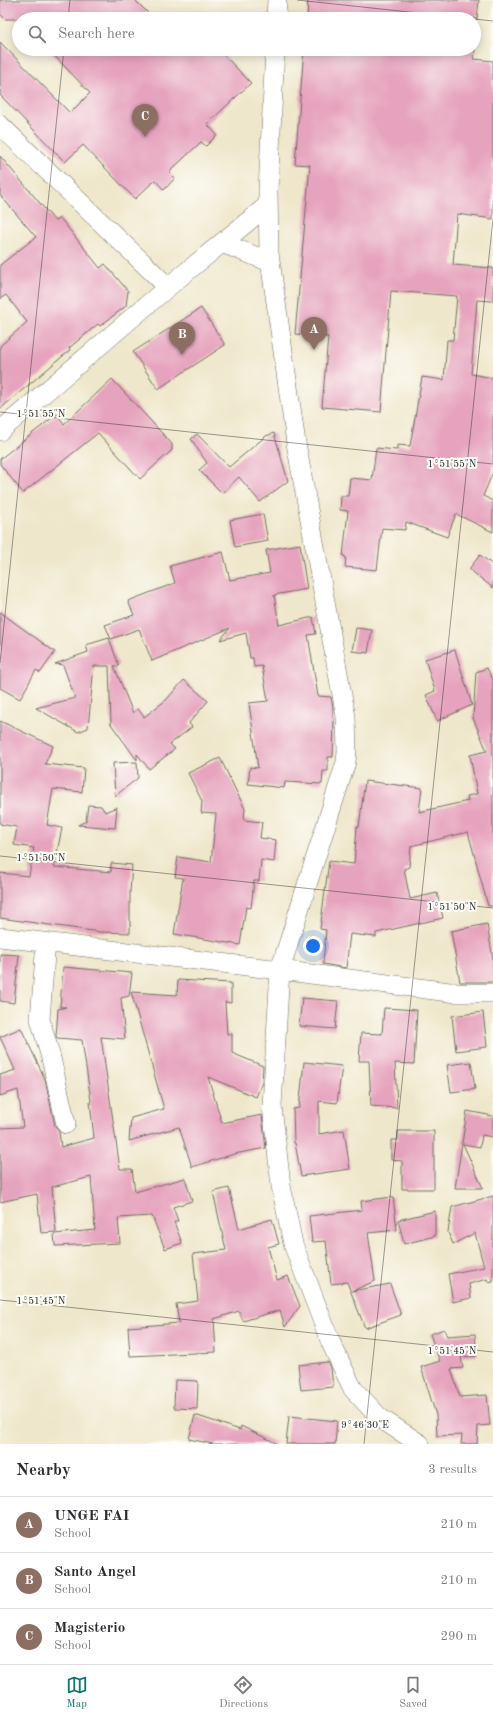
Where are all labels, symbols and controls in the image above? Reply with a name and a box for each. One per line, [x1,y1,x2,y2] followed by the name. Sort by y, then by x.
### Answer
[12,12,481,56] search box
[26,23,48,45] icon: search
[58,27,135,42] text: Search here
[132,104,158,137] pin: C
[301,317,327,350] pin: A
[169,322,195,355] pin: B
[17,409,66,419] text: 1°51'55"N
[428,459,477,469] text: 1°51'55"N
[17,853,66,863] text: 1°51'50"N
[428,902,477,912] text: 1°51'50"N
[303,936,323,956] your location
[17,1296,66,1306] text: 1°51'45"N
[428,1346,477,1356] text: 1°51'45"N
[341,1420,389,1430] text: 9°46'30"E
[16,1462,71,1479] text: Nearby
[428,1463,477,1476] text: 3 results
[54,1509,129,1524] text: UNGE FAI
[24,1518,34,1531] text: A
[440,1518,477,1531] text: 210 m
[54,1527,91,1540] text: School
[54,1565,136,1580] text: Santo Angel
[24,1574,34,1587] text: B
[440,1574,477,1587] text: 210 m
[54,1583,91,1596] text: School
[54,1621,125,1636] text: Magisterio
[25,1630,33,1643] text: C
[440,1630,477,1643] text: 290 m
[54,1639,91,1652] text: School
[66,1674,88,1712] tab: Map
[219,1674,268,1712] tab: Directions
[399,1674,427,1712] tab: Saved

